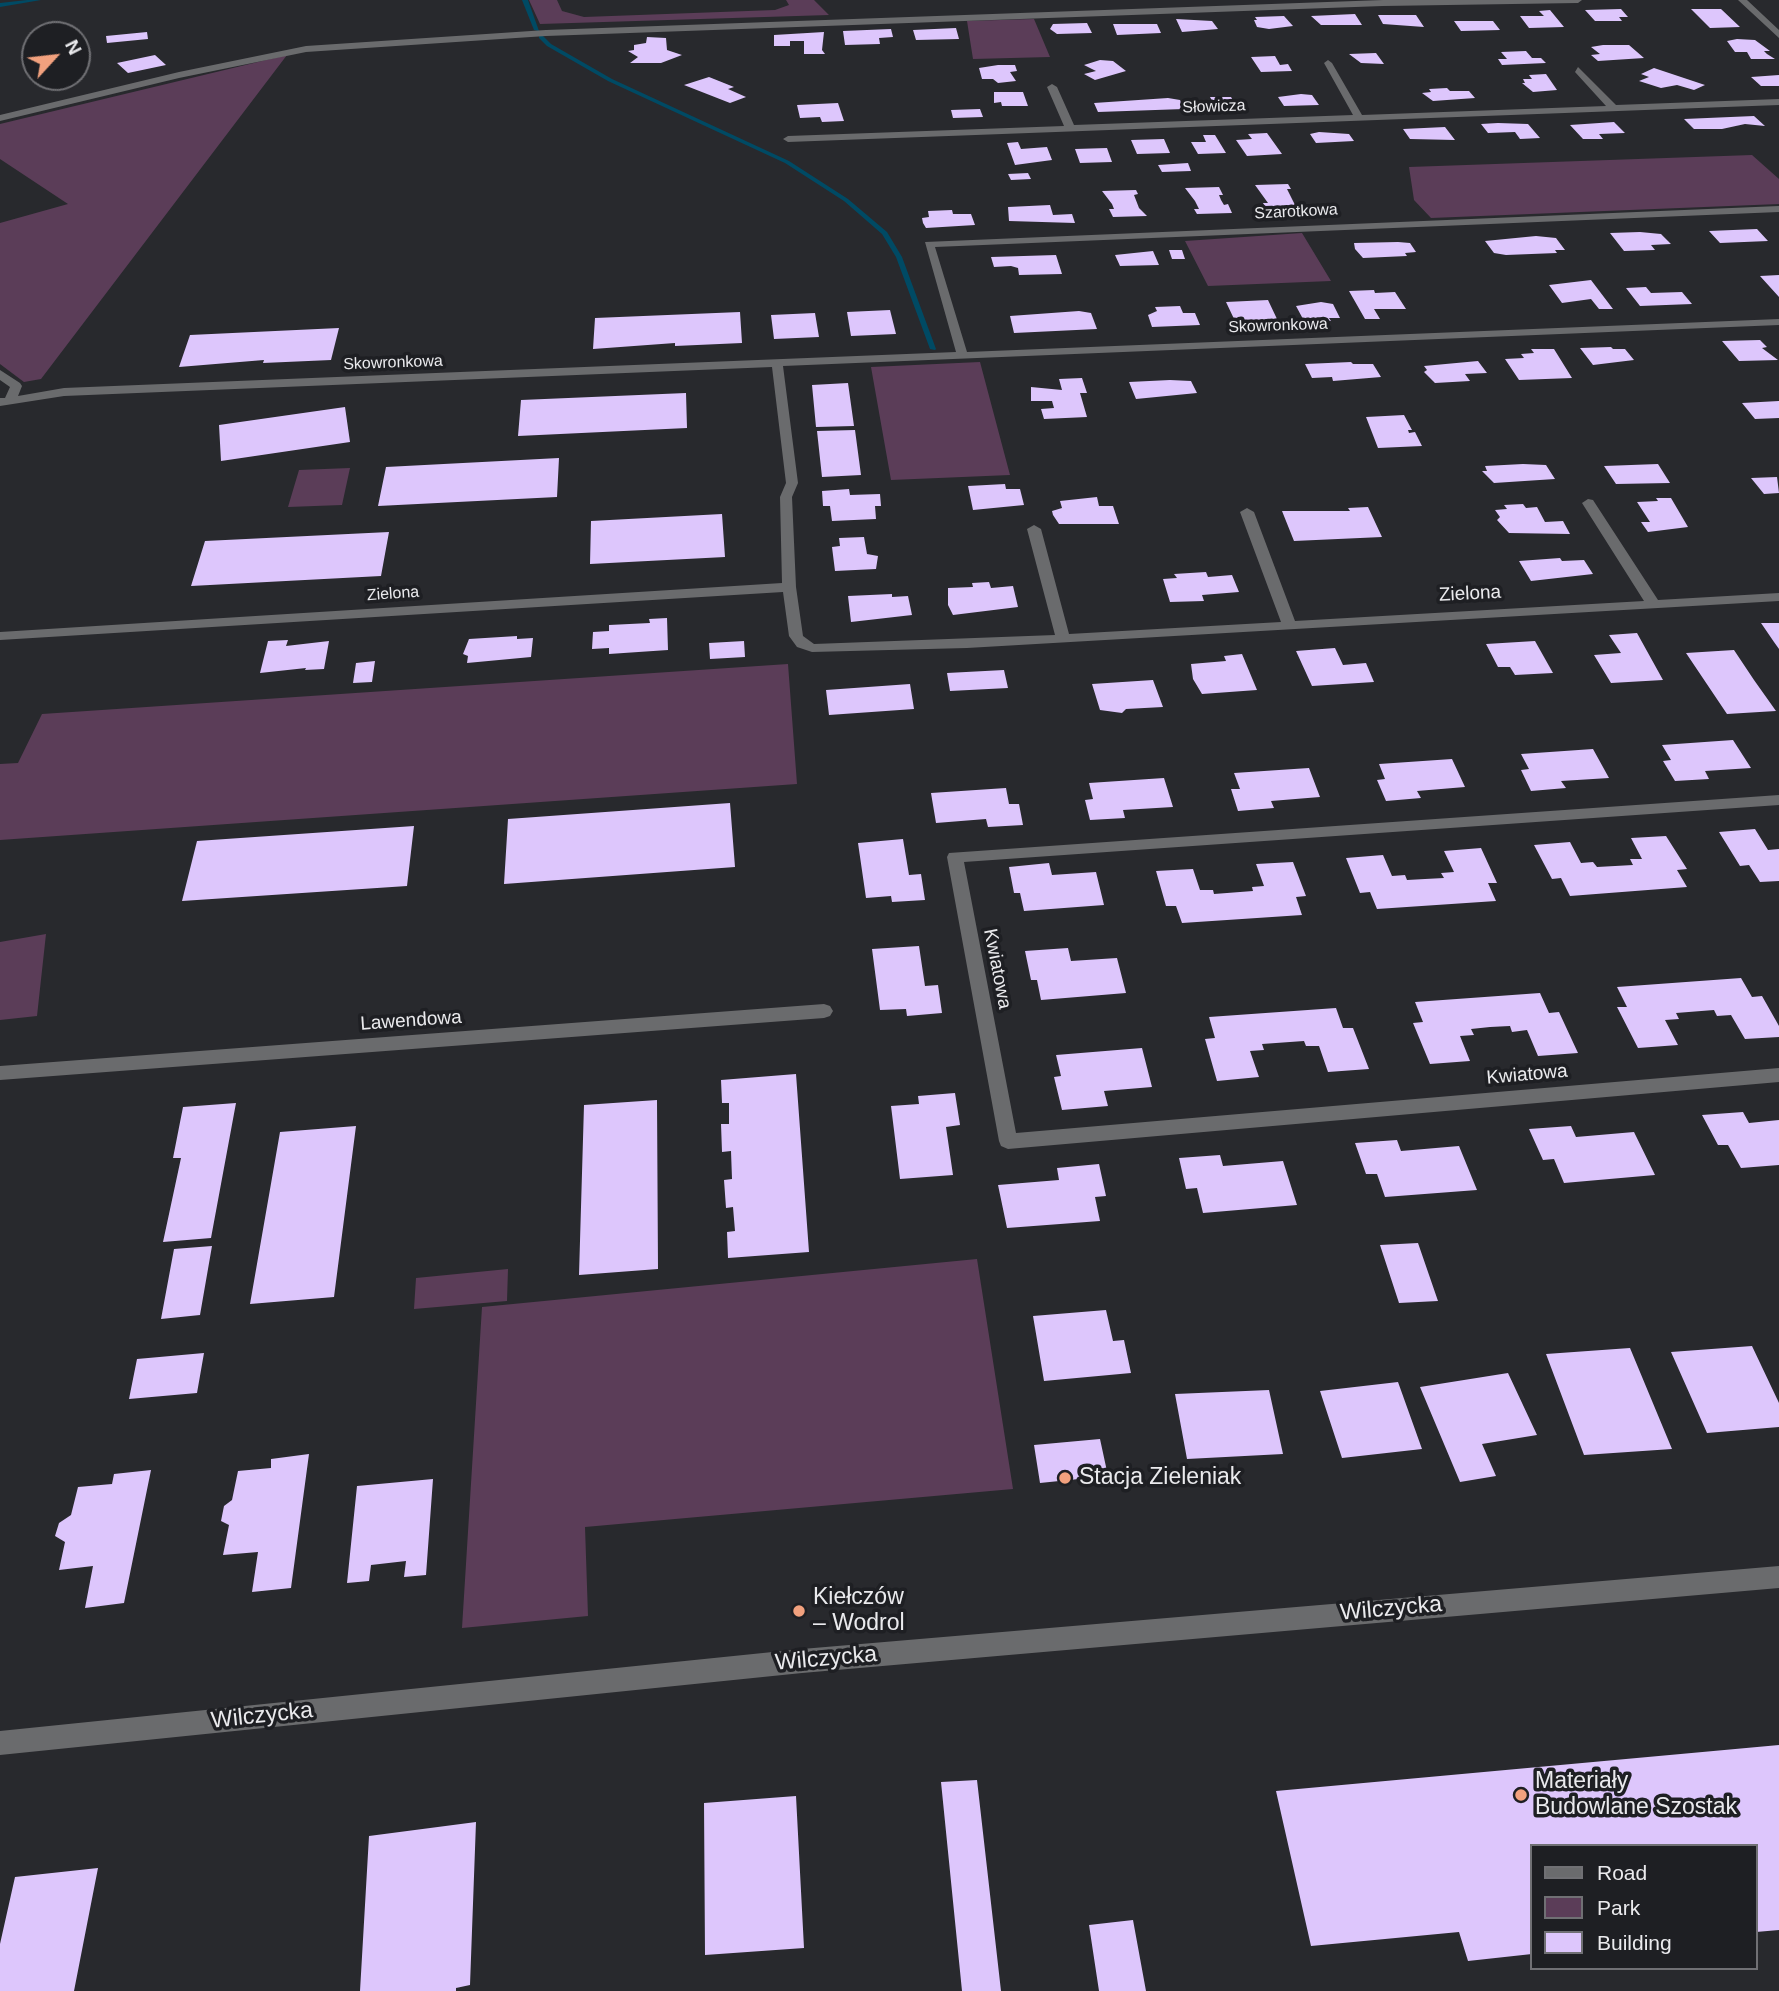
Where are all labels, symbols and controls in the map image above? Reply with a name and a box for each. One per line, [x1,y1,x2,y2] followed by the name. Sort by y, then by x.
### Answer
[21,21,91,91] north arrow
[61,36,86,58] text: N
[1182,96,1246,118] street label: Słowicza
[1254,200,1338,224] street label: Szarotkowa
[1228,315,1328,337] street label: Skowronkowa
[343,352,443,374] street label: Skowronkowa
[1438,581,1502,607] street label: Zielona
[366,583,420,605] street label: Zielona
[978,927,1016,1011] street label: Kwiatowa
[360,1006,462,1036] street label: Lawendowa
[1486,1060,1568,1090] street label: Kwiatowa
[1079,1464,1241,1492] place label: Stacja Zieleniak
[1057,1470,1073,1486] marker: Stacja Zieleniak
[813,1584,905,1638] place label: Kiełczów – Wodrol
[1339,1591,1443,1627] street label: Wilczycka
[791,1603,807,1619] marker: Kiełczów – Wodrol
[774,1641,878,1677] street label: Wilczycka
[210,1697,314,1735] street label: Wilczycka
[1535,1768,1737,1822] place label: Materiały Budowlane Szostak
[1513,1787,1529,1803] marker: Materiały Budowlane Szostak
[1530,1844,1758,1970] legend
[1597,1861,1647,1884] text: Road
[1597,1896,1640,1919] text: Park
[1597,1931,1672,1954] text: Building

